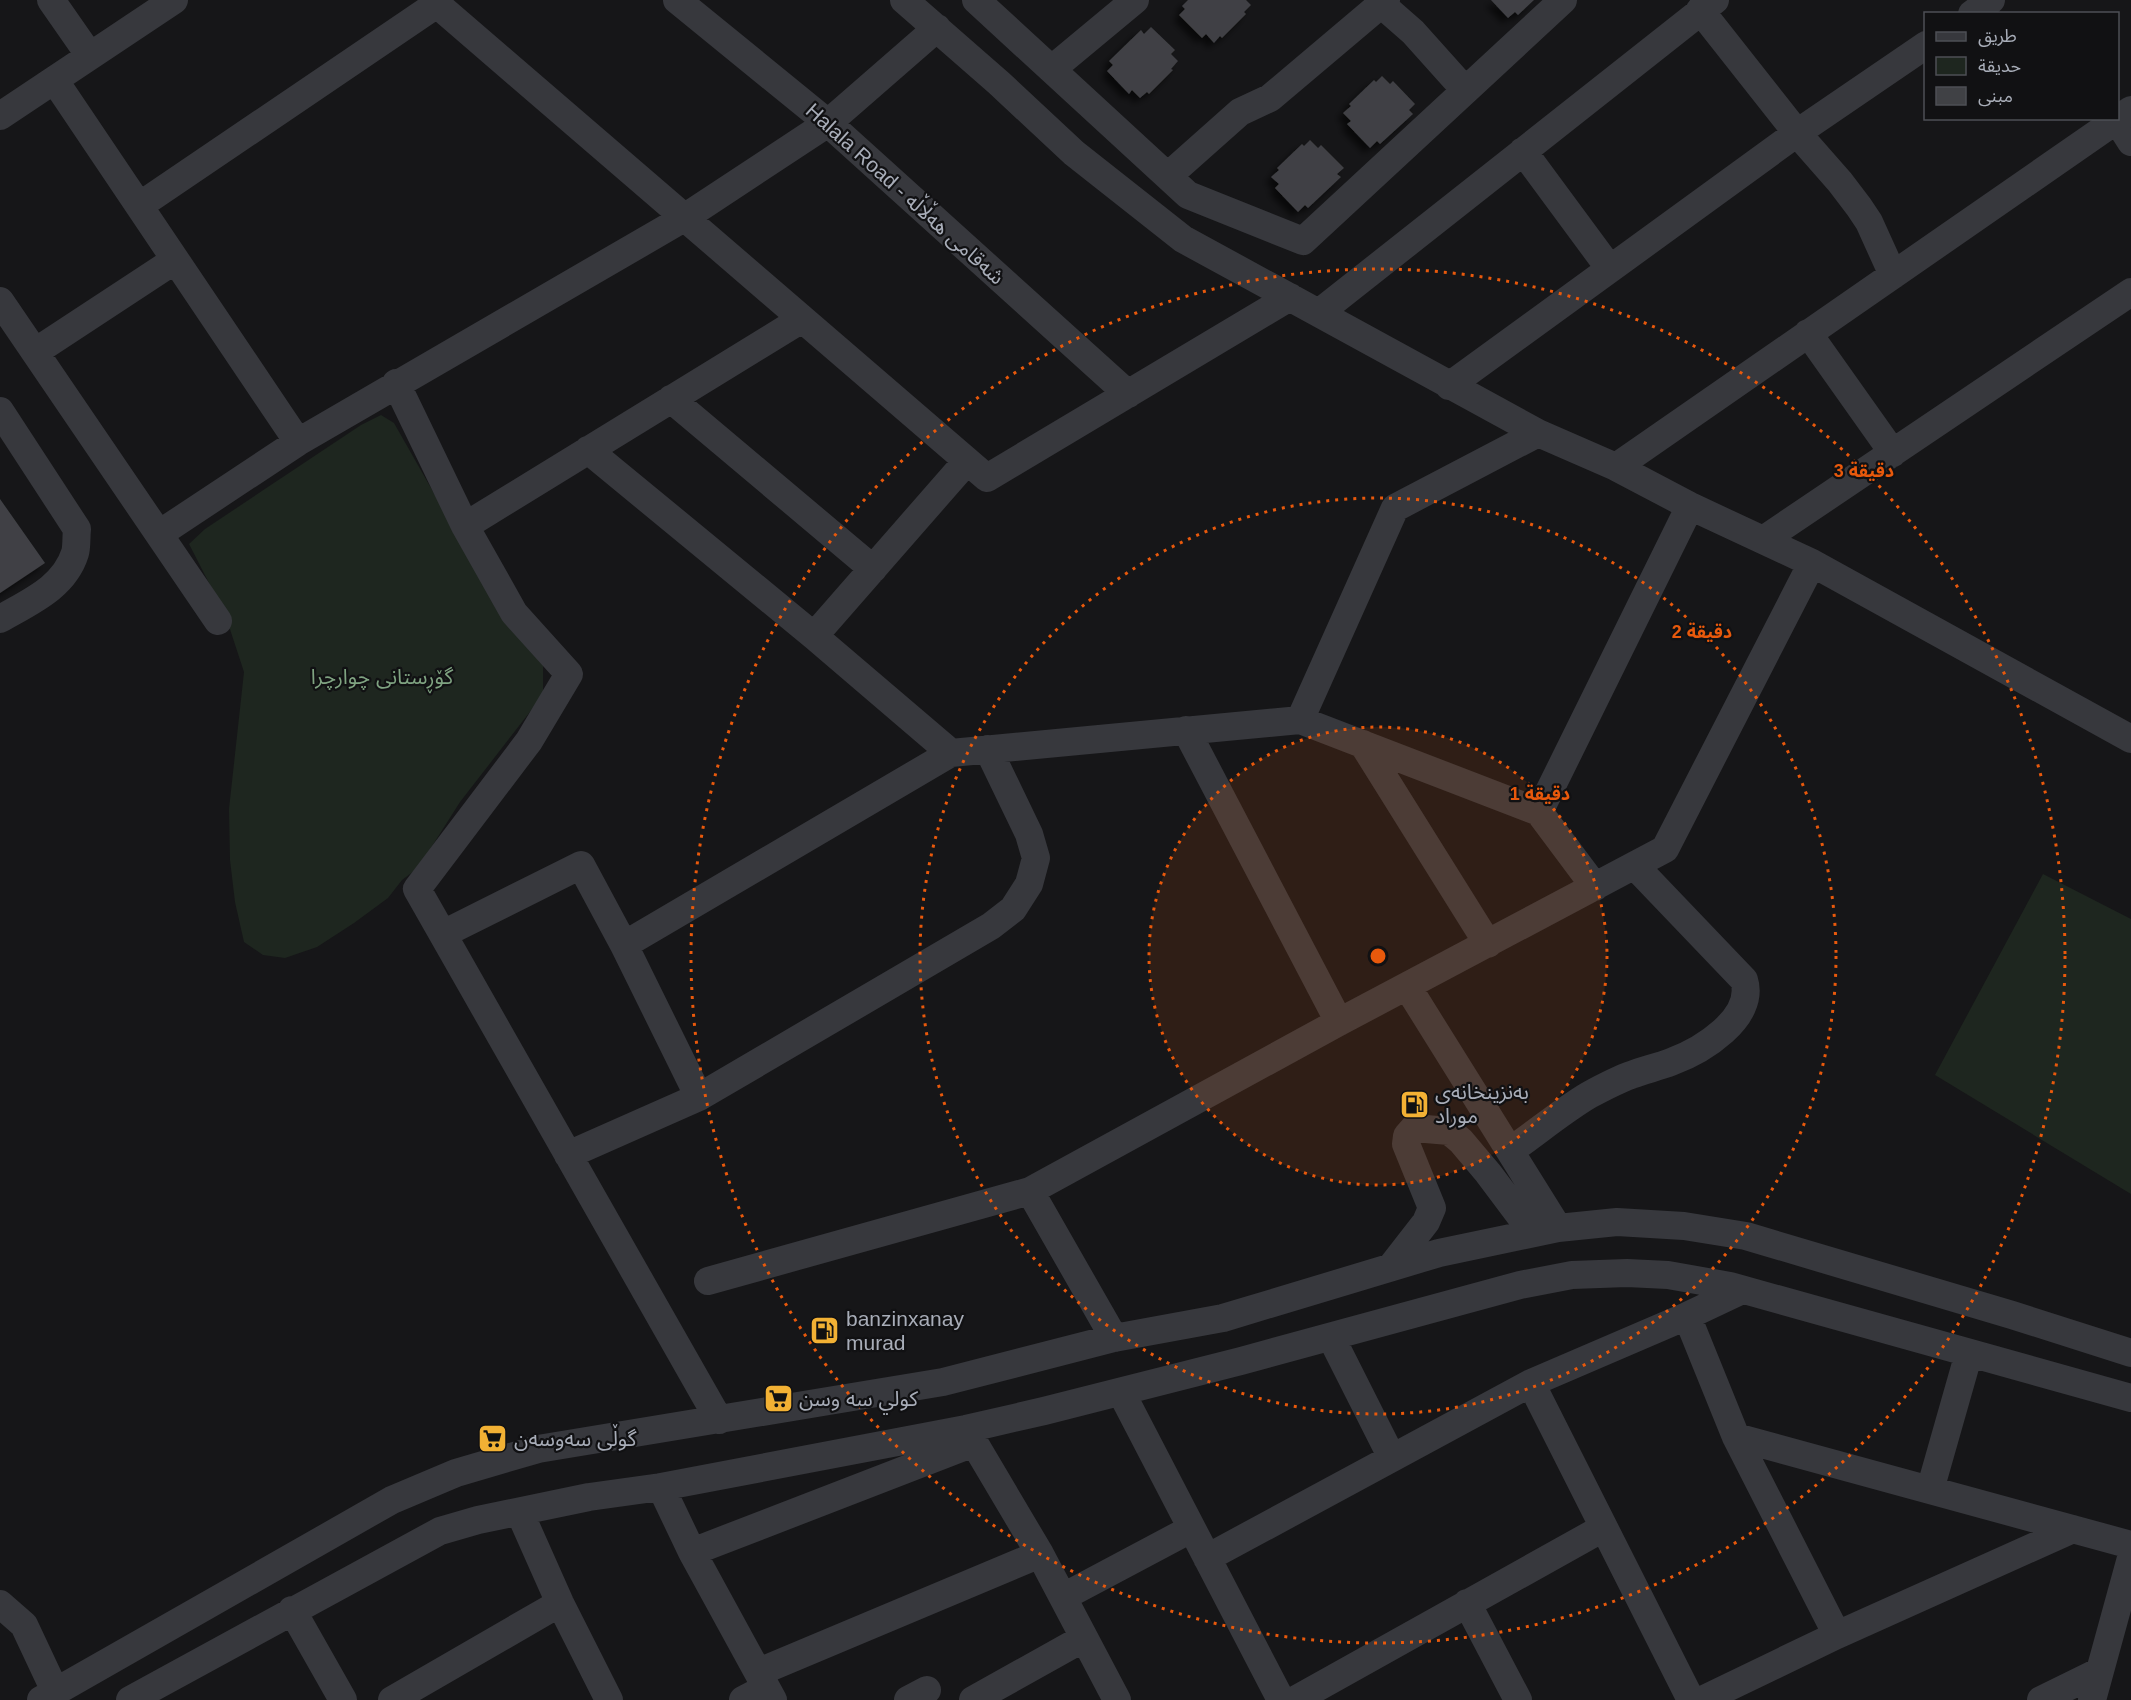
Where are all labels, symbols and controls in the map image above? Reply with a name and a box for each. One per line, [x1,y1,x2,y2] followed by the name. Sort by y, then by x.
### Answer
[1924,12,2119,120] legend
[1978,26,2017,47] text: طريق
[1978,56,2021,76] text: حديقة
[1978,86,2013,107] text: مبنى
[801,96,1012,290] street label: Halala Road - شەقامی هەڵاڵە
[1834,461,1894,481] text: 3 دقيقة
[1672,622,1732,642] text: 2 دقيقة
[311,665,453,694] park label: گۆڕستانی چوارچرا
[1510,784,1570,804] text: 1 دقيقة
[1368,946,1388,966] centre of rings
[1435,1080,1529,1128] place label: بەنزینخانەی موراد
[1398,1088,1430,1120] fuel station icon: بەنزینخانەی موراد
[846,1307,964,1354] place label: banzinxanay murad
[809,1315,841,1347] fuel station icon: banzinxanay murad
[762,1383,794,1415] supermarket icon: كولي سه وسن
[799,1387,918,1415] place label: كولي سه وسن
[477,1423,509,1455] supermarket icon: گوڵی سەوسەن
[514,1423,637,1451] place label: گوڵی سەوسەن

